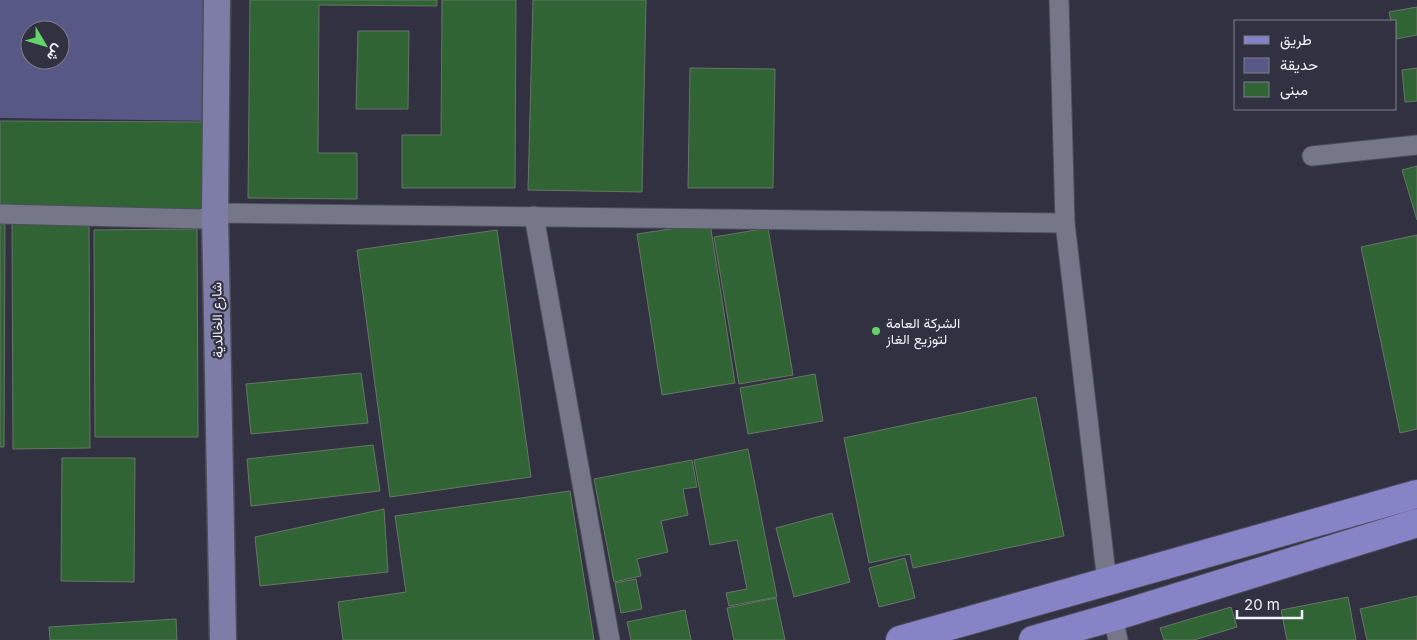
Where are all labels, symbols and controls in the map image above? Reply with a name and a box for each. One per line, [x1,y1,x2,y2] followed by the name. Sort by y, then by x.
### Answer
[20,20,70,70] north arrow
[1234,20,1397,110] legend
[1280,30,1312,50] text: طريق
[43,41,68,65] text: ش
[1280,55,1318,74] text: حديقة
[1280,80,1308,100] text: مبنى
[207,282,229,358] street label: شارع الخالدية
[885,314,960,350] place label: الشركة العامة لتوزيع الغاز
[870,325,882,337] marker: الشركة العامة لتوزيع الغاز
[1237,588,1302,620] scale bar
[1244,595,1280,614] text: 20 m

